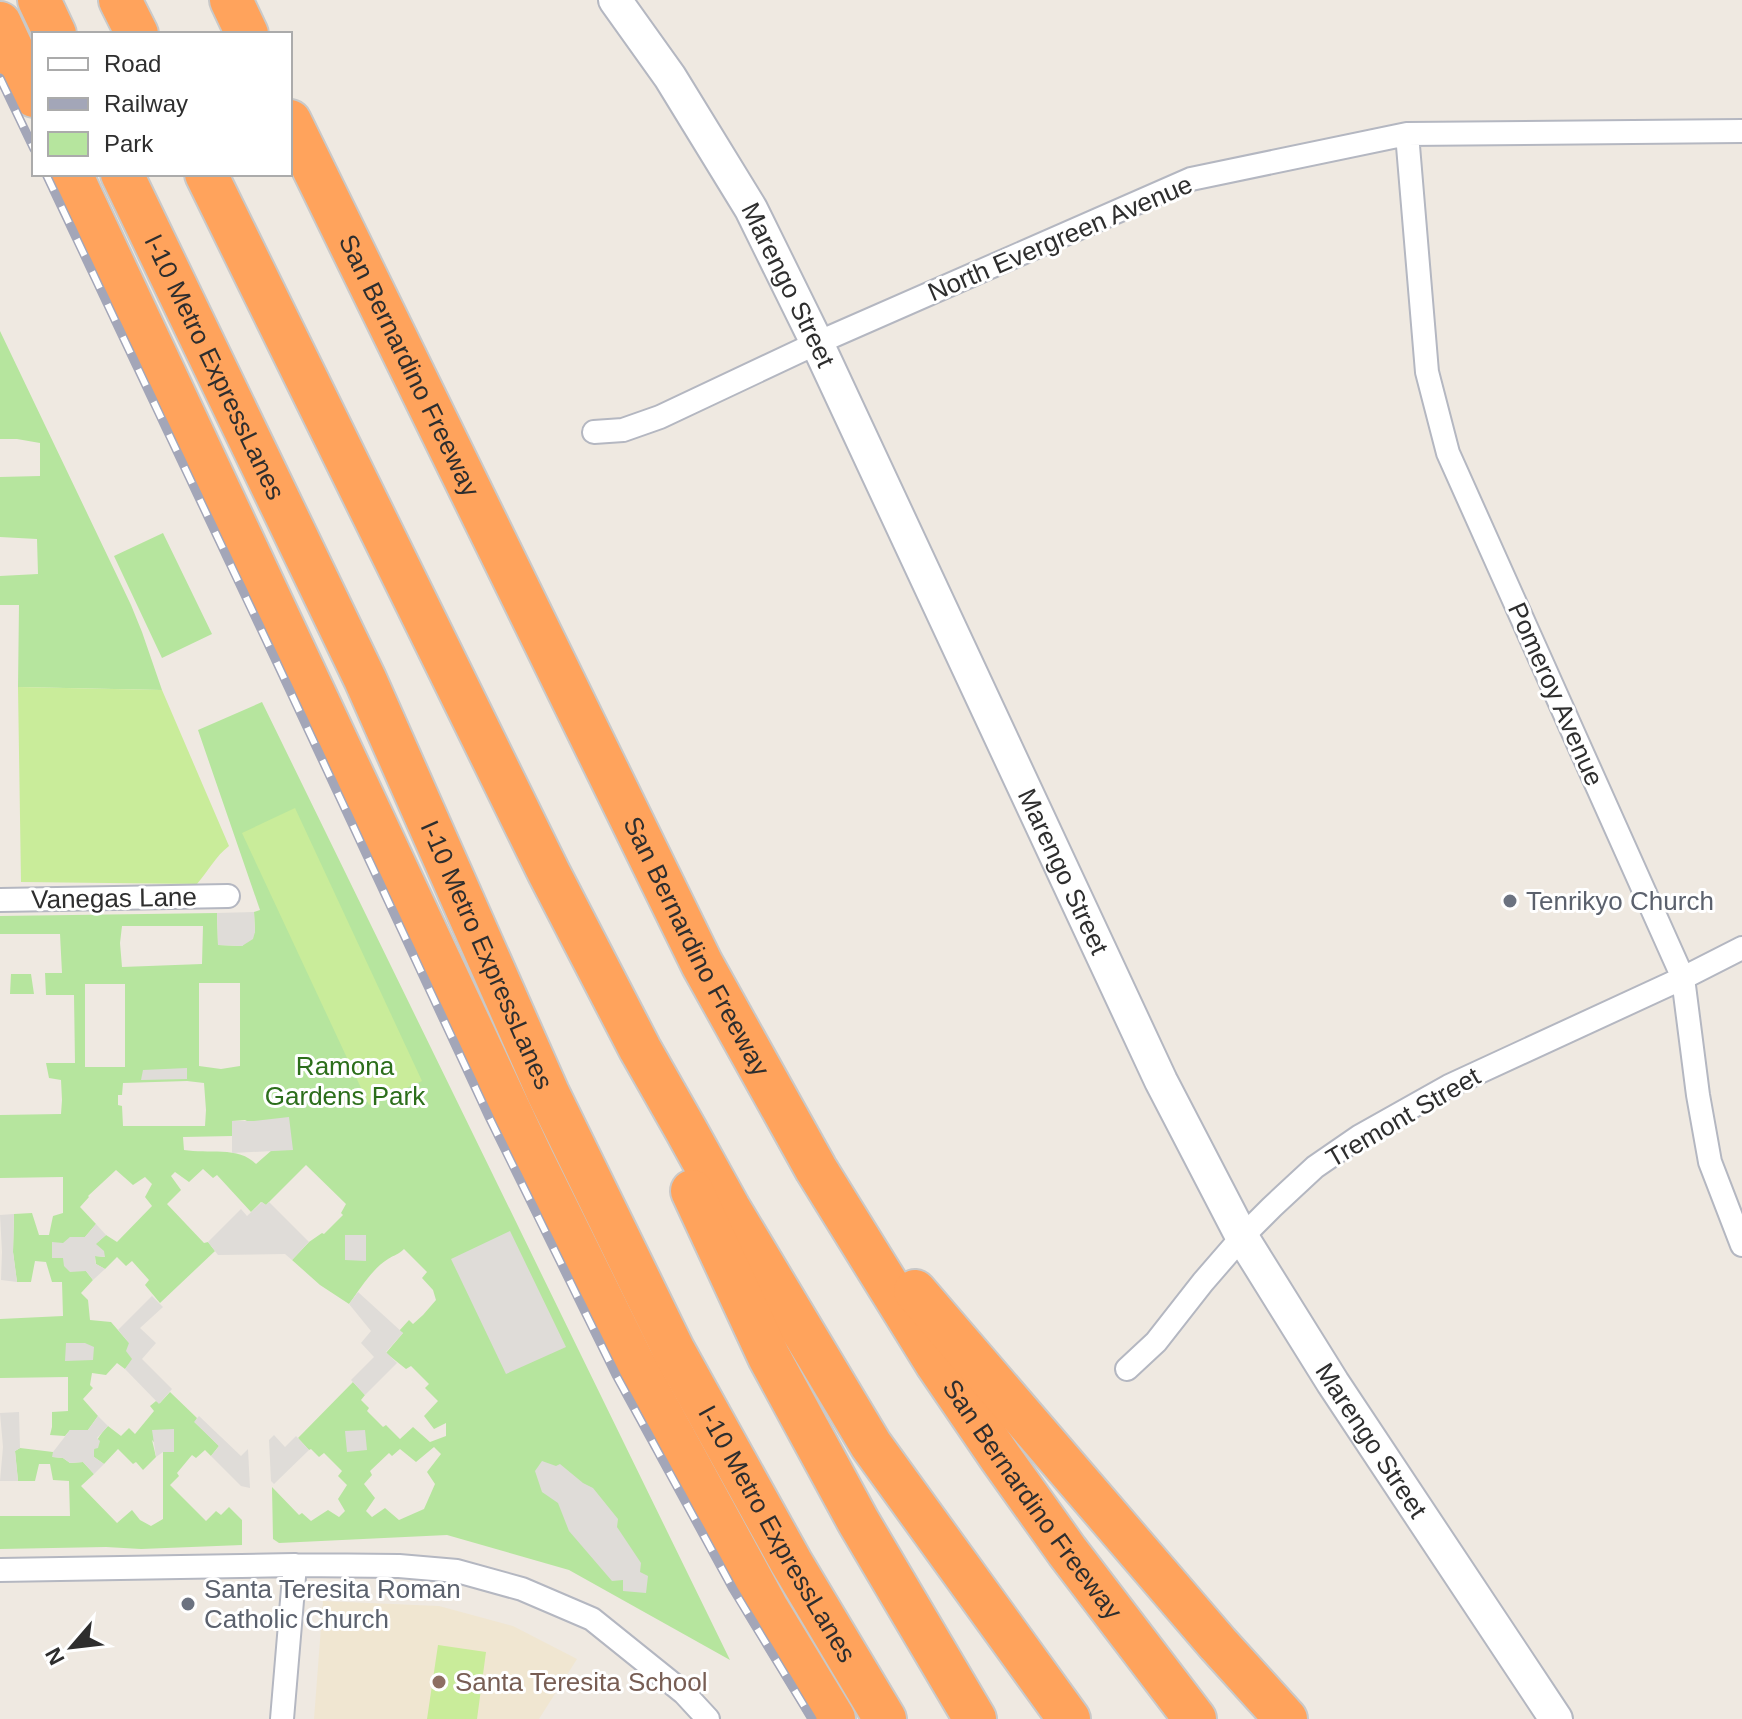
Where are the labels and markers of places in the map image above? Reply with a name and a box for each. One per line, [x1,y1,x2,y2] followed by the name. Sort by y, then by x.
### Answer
[1526,886,1714,916] place label: Tenrikyo Church
[1501,892,1519,910] marker: Tenrikyo Church
[204,1574,461,1634] place label: Santa Teresita Roman Catholic Church
[179,1595,197,1613] marker: Santa Teresita Roman Catholic Church
[455,1667,707,1697] place label: Santa Teresita School
[430,1673,448,1691] marker: Santa Teresita School

